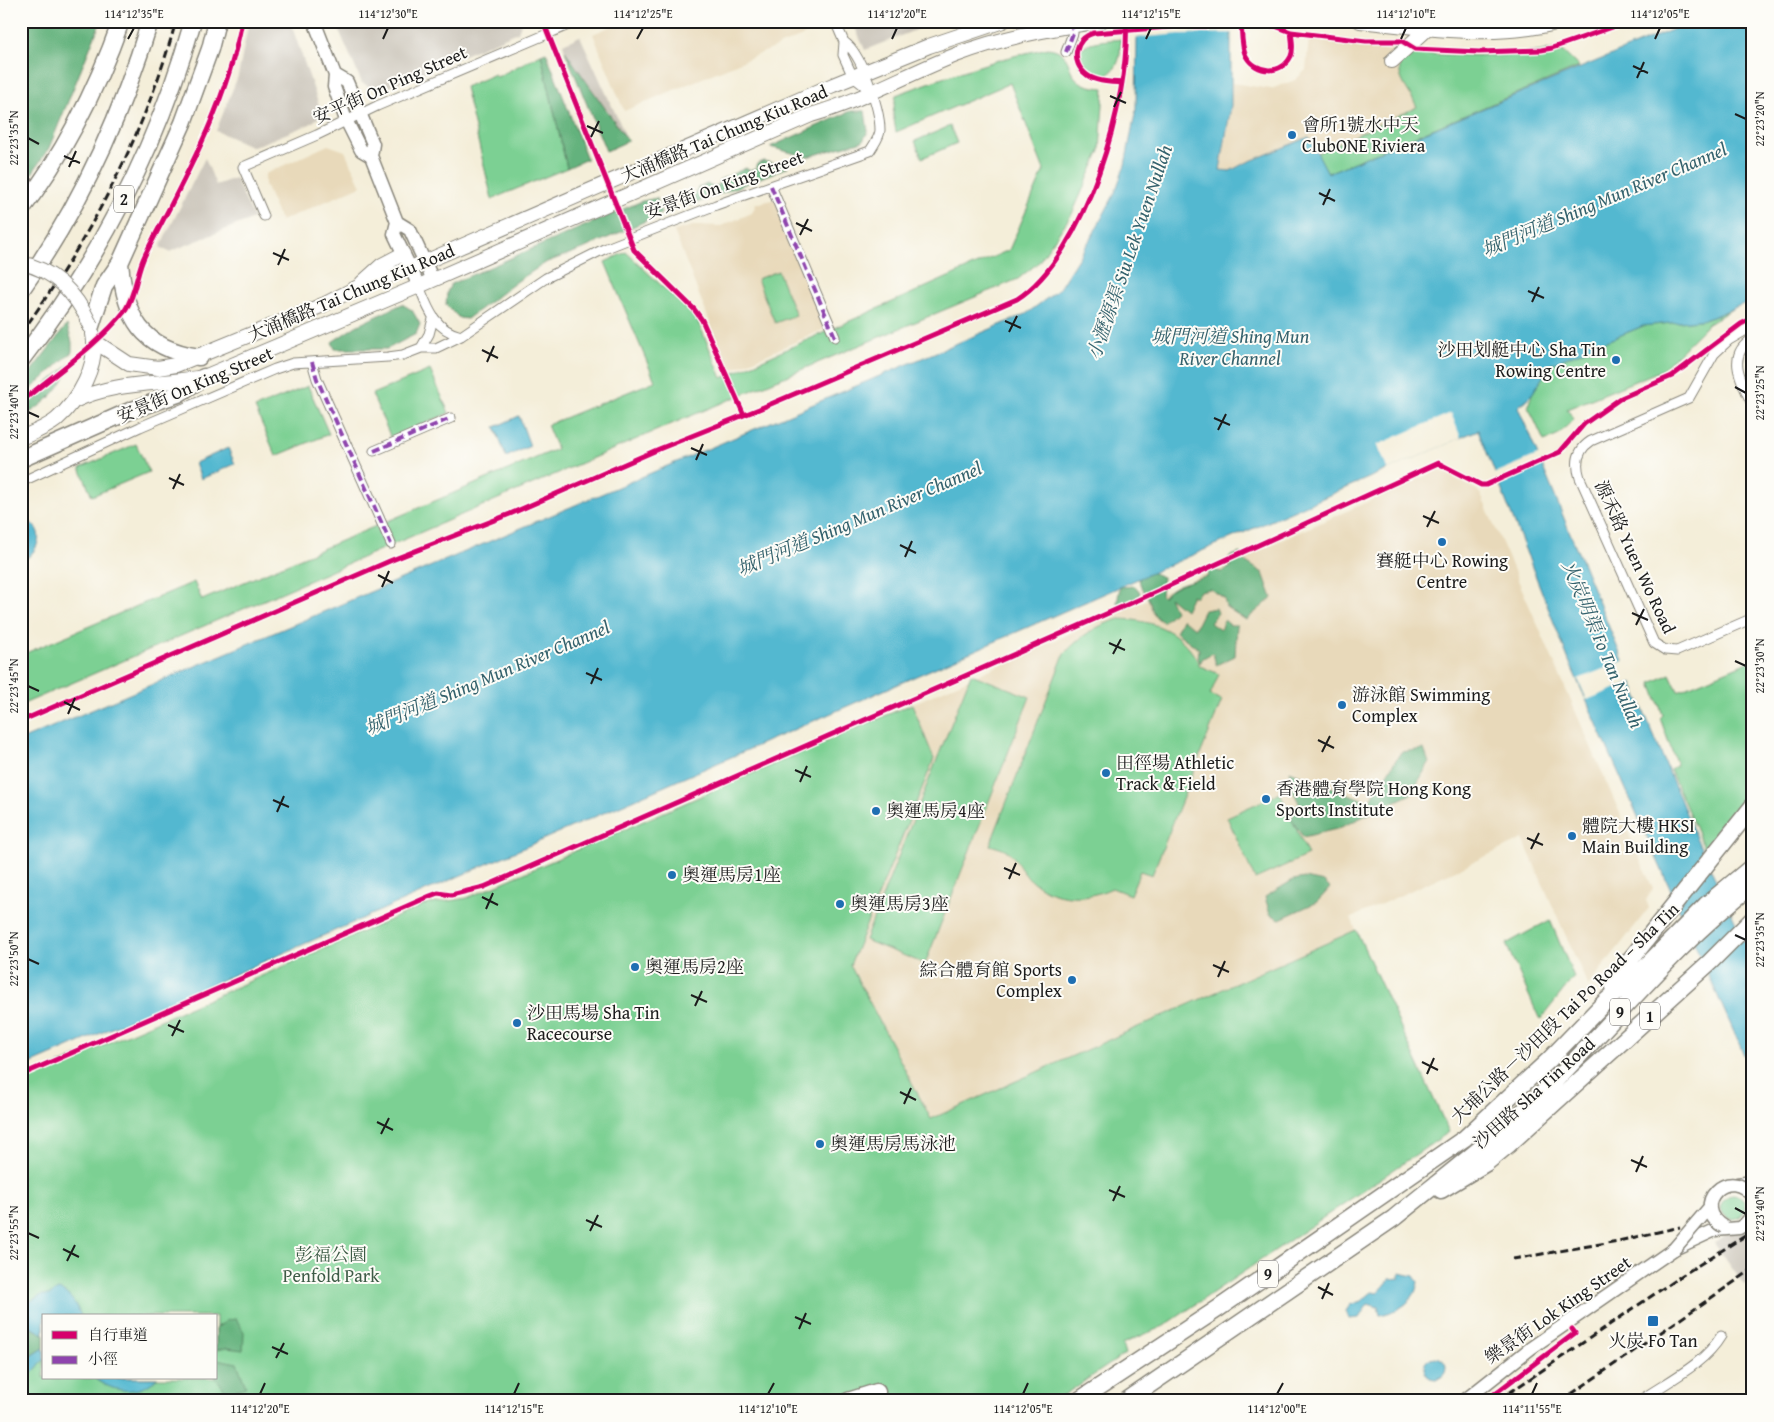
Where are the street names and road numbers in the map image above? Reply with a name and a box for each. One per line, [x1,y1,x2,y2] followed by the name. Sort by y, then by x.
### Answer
[308,38,472,131] street label: 安平街 On Ping Street
[616,77,832,189] street label: 大涌橋路 Tai Chung Kiu Road
[641,143,808,226] street label: 安景街 On King Street
[114,185,134,212] road number: 2
[243,236,459,348] street label: 大涌橋路 Tai Chung Kiu Road
[113,339,278,430] street label: 安景街 On King Street
[1588,476,1683,638] street label: 源禾路 Yuen Wo Road
[1444,896,1685,1129] street label: 大埔公路－沙田段 Tai Po Road – Sha Tin
[1610,999,1630,1026] road number: 9
[1640,1002,1660,1030] road number: 1
[1467,1030,1601,1155] street label: 沙田路 Sha Tin Road
[1479,1248,1637,1370] street label: 樂景街 Lok King Street
[1258,1260,1278,1288] road number: 9

